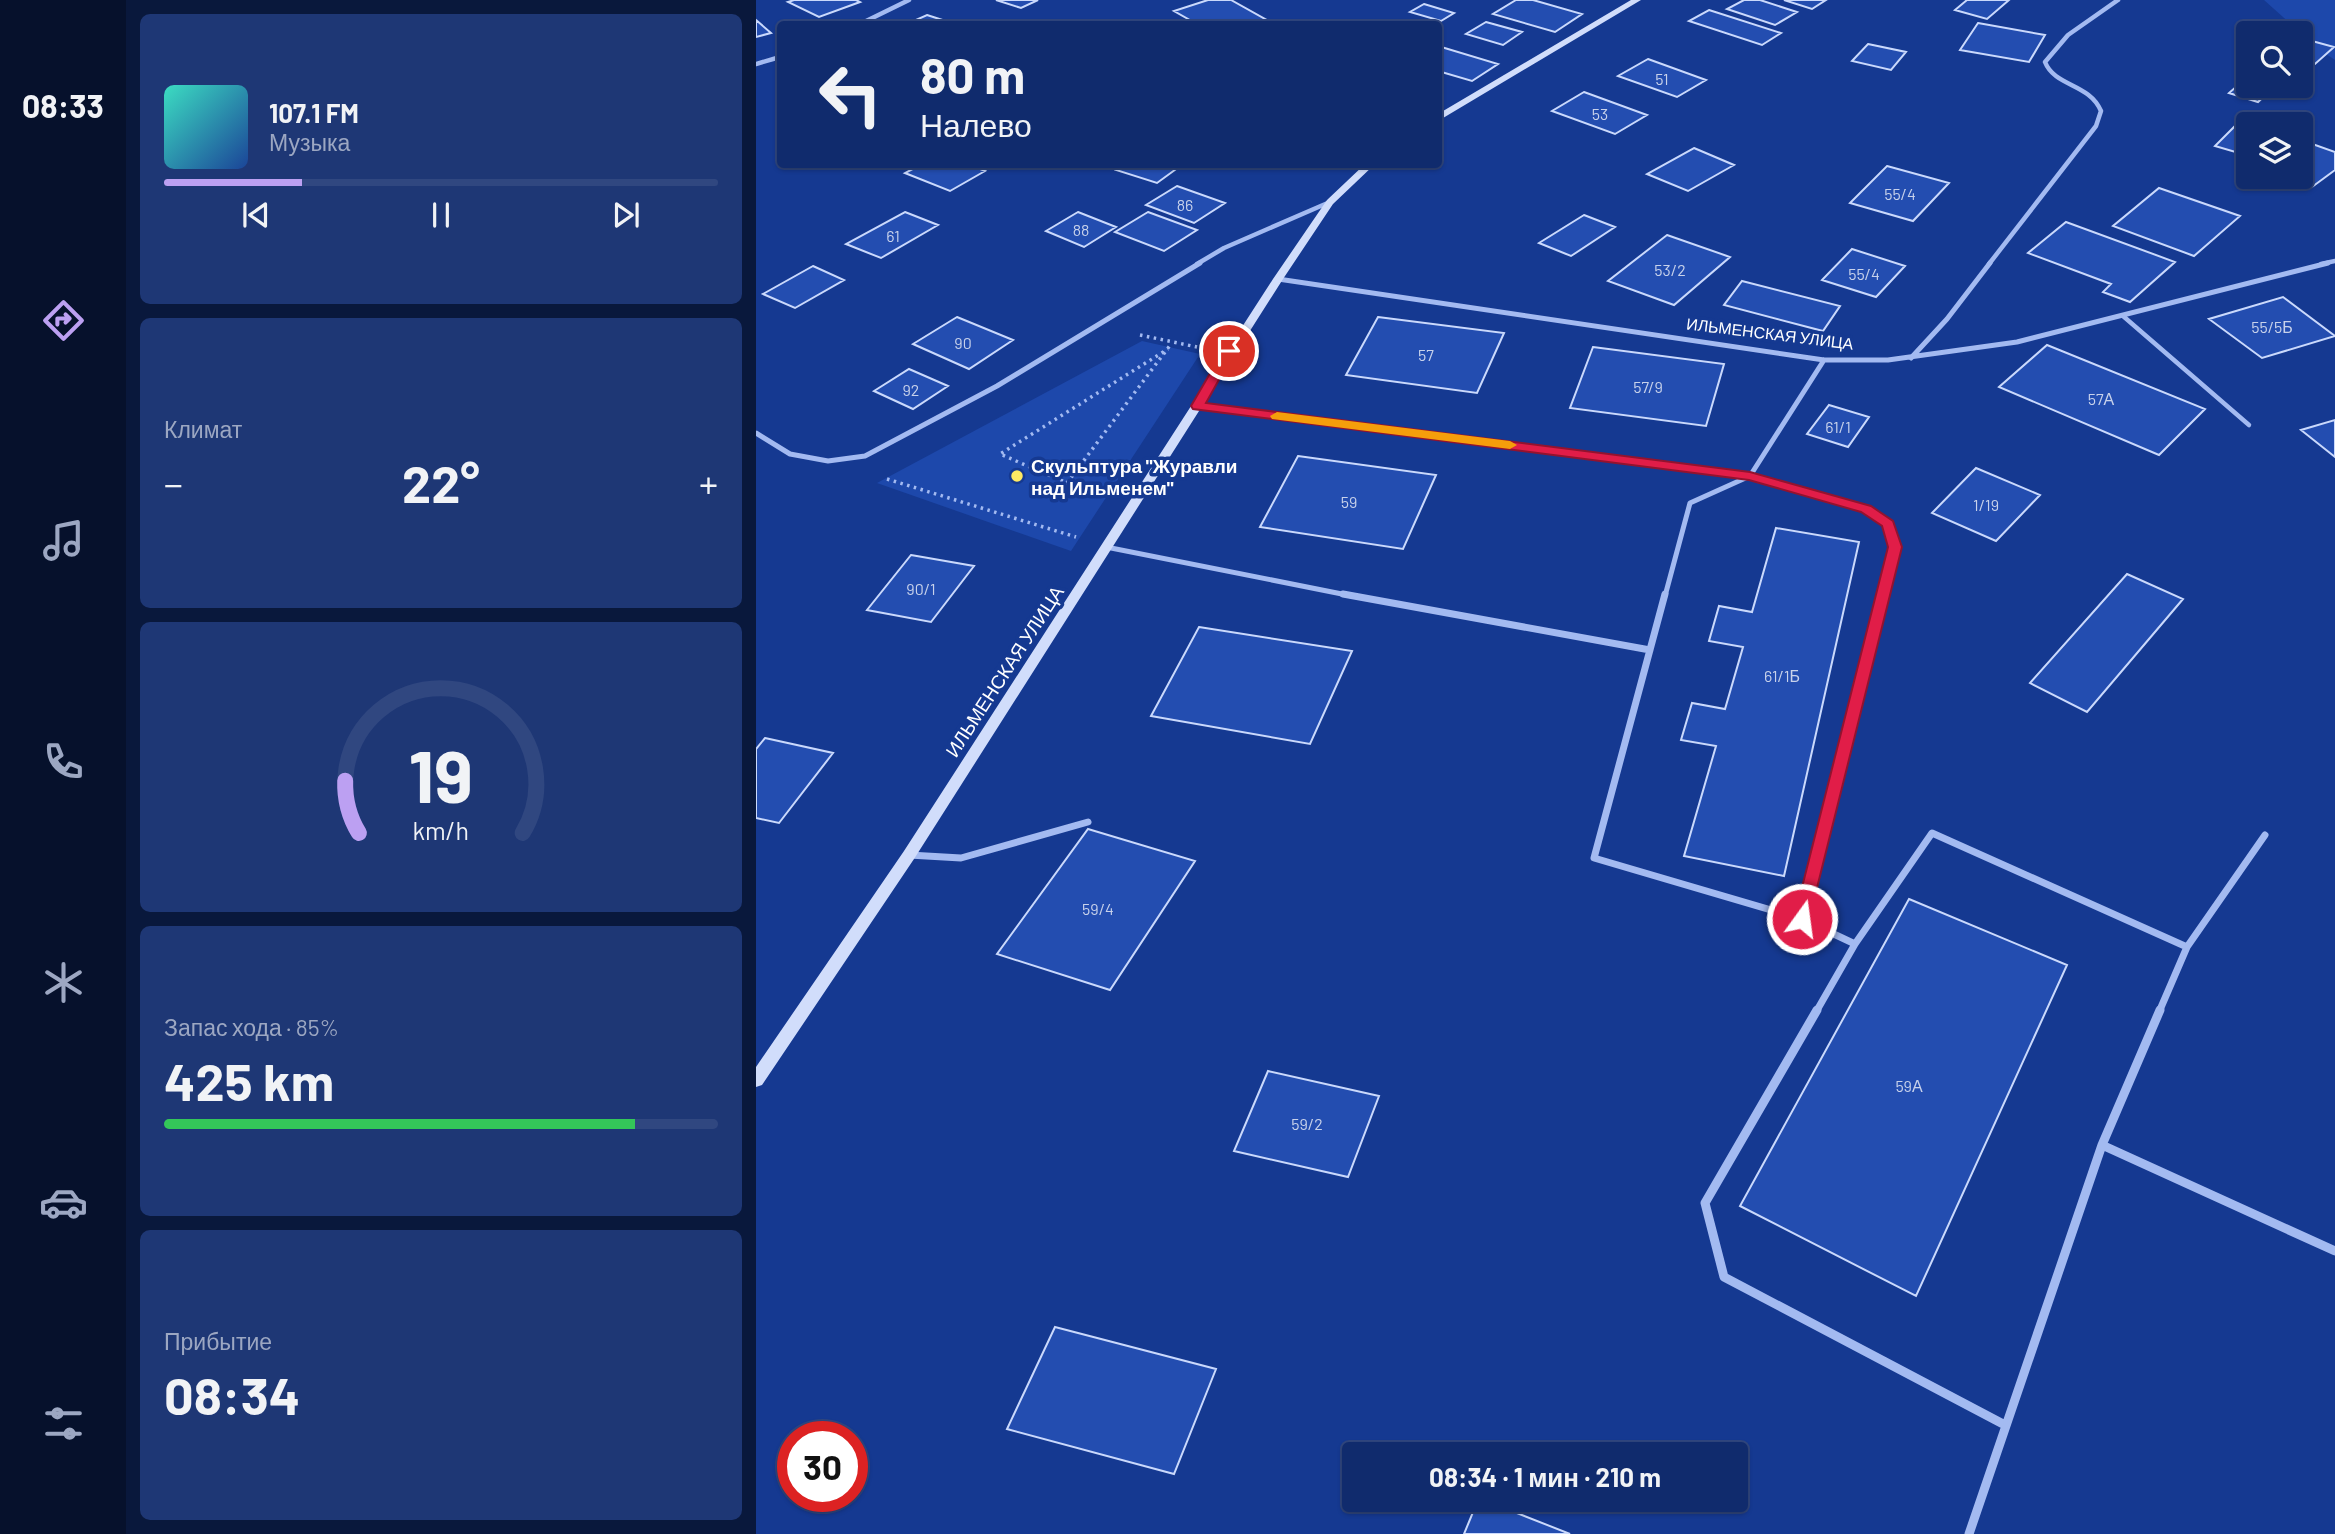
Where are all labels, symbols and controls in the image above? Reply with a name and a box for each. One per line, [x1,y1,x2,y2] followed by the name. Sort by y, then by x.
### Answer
[2236,21,2313,189] map controls
[2236,21,2313,98] button: search
[920,45,1025,104] text: 80 m
[805,49,896,140] icon: left
[1655,69,1669,88] house number: 51
[22,86,104,124] text: 08:33
[269,97,359,128] text: 107.1 FM
[1592,104,1608,123] house number: 53
[920,105,1032,143] text: Налево
[2236,112,2313,189] button: layers
[269,128,350,156] text: Музыка
[1884,184,1916,203] house number: 55/4
[1177,195,1193,214] house number: 86
[237,196,275,234] icon: previous
[422,196,460,234] icon: pause
[607,196,645,234] icon: next
[1073,220,1089,239] house number: 88
[886,226,900,245] house number: 61
[1654,260,1686,279] house number: 53/2
[1848,264,1880,283] house number: 55/4
[39,296,88,345] icon: directions
[1685,313,1855,353] street label: ИЛЬМЕНСКАЯ УЛИЦА
[2251,317,2293,336] house number: 55/5Б
[1199,321,1259,381] pin
[1210,332,1248,370] icon: arrive
[954,333,972,352] house number: 90
[1418,345,1434,364] house number: 57
[1633,377,1663,396] house number: 57/9
[903,380,919,399] house number: 92
[2088,389,2115,408] house number: 57А
[164,415,242,443] text: Климат
[1825,417,1851,436] house number: 61/1
[402,451,480,513] text: 22°
[1031,454,1238,499] place label: Скульптура "Журавли над Ильменем"
[164,460,183,506] text: −
[699,460,718,506] text: +
[1009,468,1025,484] marker: Скульптура "Журавли над Ильменем"
[1341,492,1357,511] house number: 59
[1973,495,1999,514] house number: 1/19
[39,516,88,565] icon: music
[906,579,936,598] house number: 90/1
[940,581,1068,761] street label: ИЛЬМЕНСКАЯ УЛИЦА
[1764,666,1800,685] house number: 61/1Б
[409,730,473,818] text: 19
[39,737,88,786] icon: phone
[413,815,469,845] text: km/h
[1765,882,1839,956] position arrow
[1082,899,1114,918] house number: 59/4
[39,958,88,1007] icon: climate
[164,1013,339,1041] text: Запас хода · 85%
[164,1049,334,1111] text: 425 km
[1895,1076,1923,1095] house number: 59А
[1291,1114,1323,1133] house number: 59/2
[39,1178,88,1227] icon: car
[164,1327,272,1355] text: Прибытие
[164,1363,300,1425] text: 08:34
[39,1399,88,1448] icon: filters
[777,1421,868,1512] speed limit sign: 30
[1429,1461,1661,1492] text: 08:34 · 1 мин · 210 m

